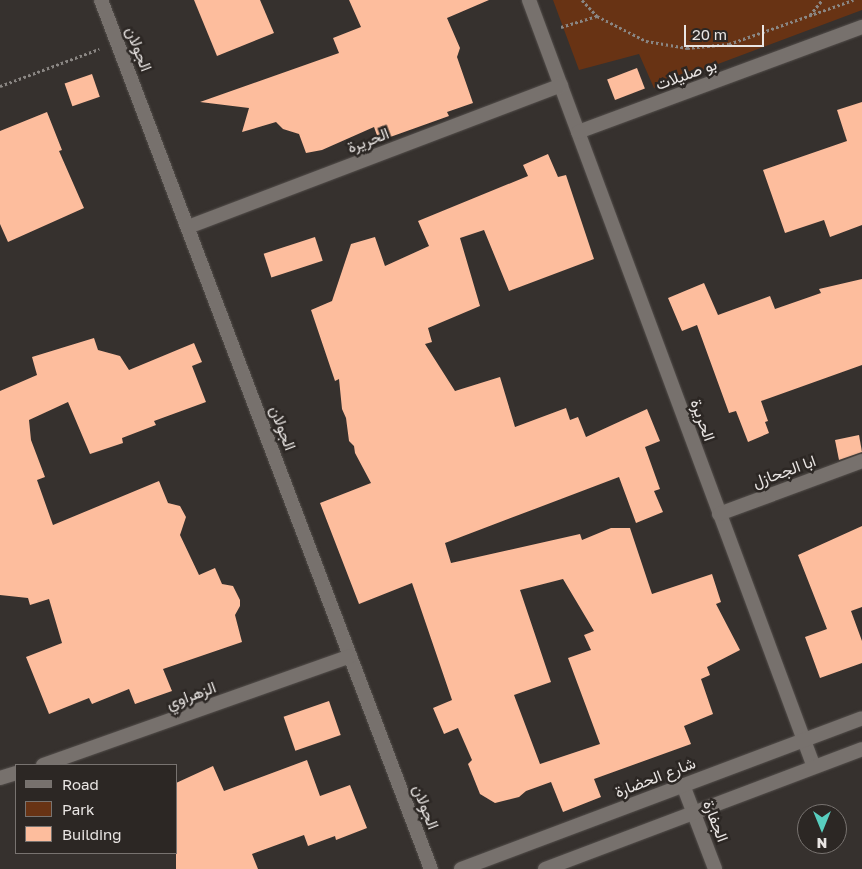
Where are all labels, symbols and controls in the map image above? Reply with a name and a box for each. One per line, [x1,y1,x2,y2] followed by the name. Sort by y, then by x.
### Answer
[687,15,767,47] scale bar
[122,24,156,74] street label: الجولان
[692,25,727,43] text: 20 m
[653,54,719,94] street label: بو صليلات
[344,123,392,157] street label: الحريرة
[687,396,719,444] street label: الحريرة
[266,403,300,453] street label: الجولان
[750,451,818,491] street label: ابا الجحازل
[163,677,219,713] street label: الزهراوي
[612,753,698,801] street label: شارع الحضارة
[15,764,178,854] legend
[62,775,99,793] text: Road
[409,782,443,832] street label: الجولان
[699,797,733,845] street label: الجفارة
[62,800,94,818] text: Park
[797,804,847,854] north arrow
[62,825,122,843] text: Building
[817,835,827,852] text: N

